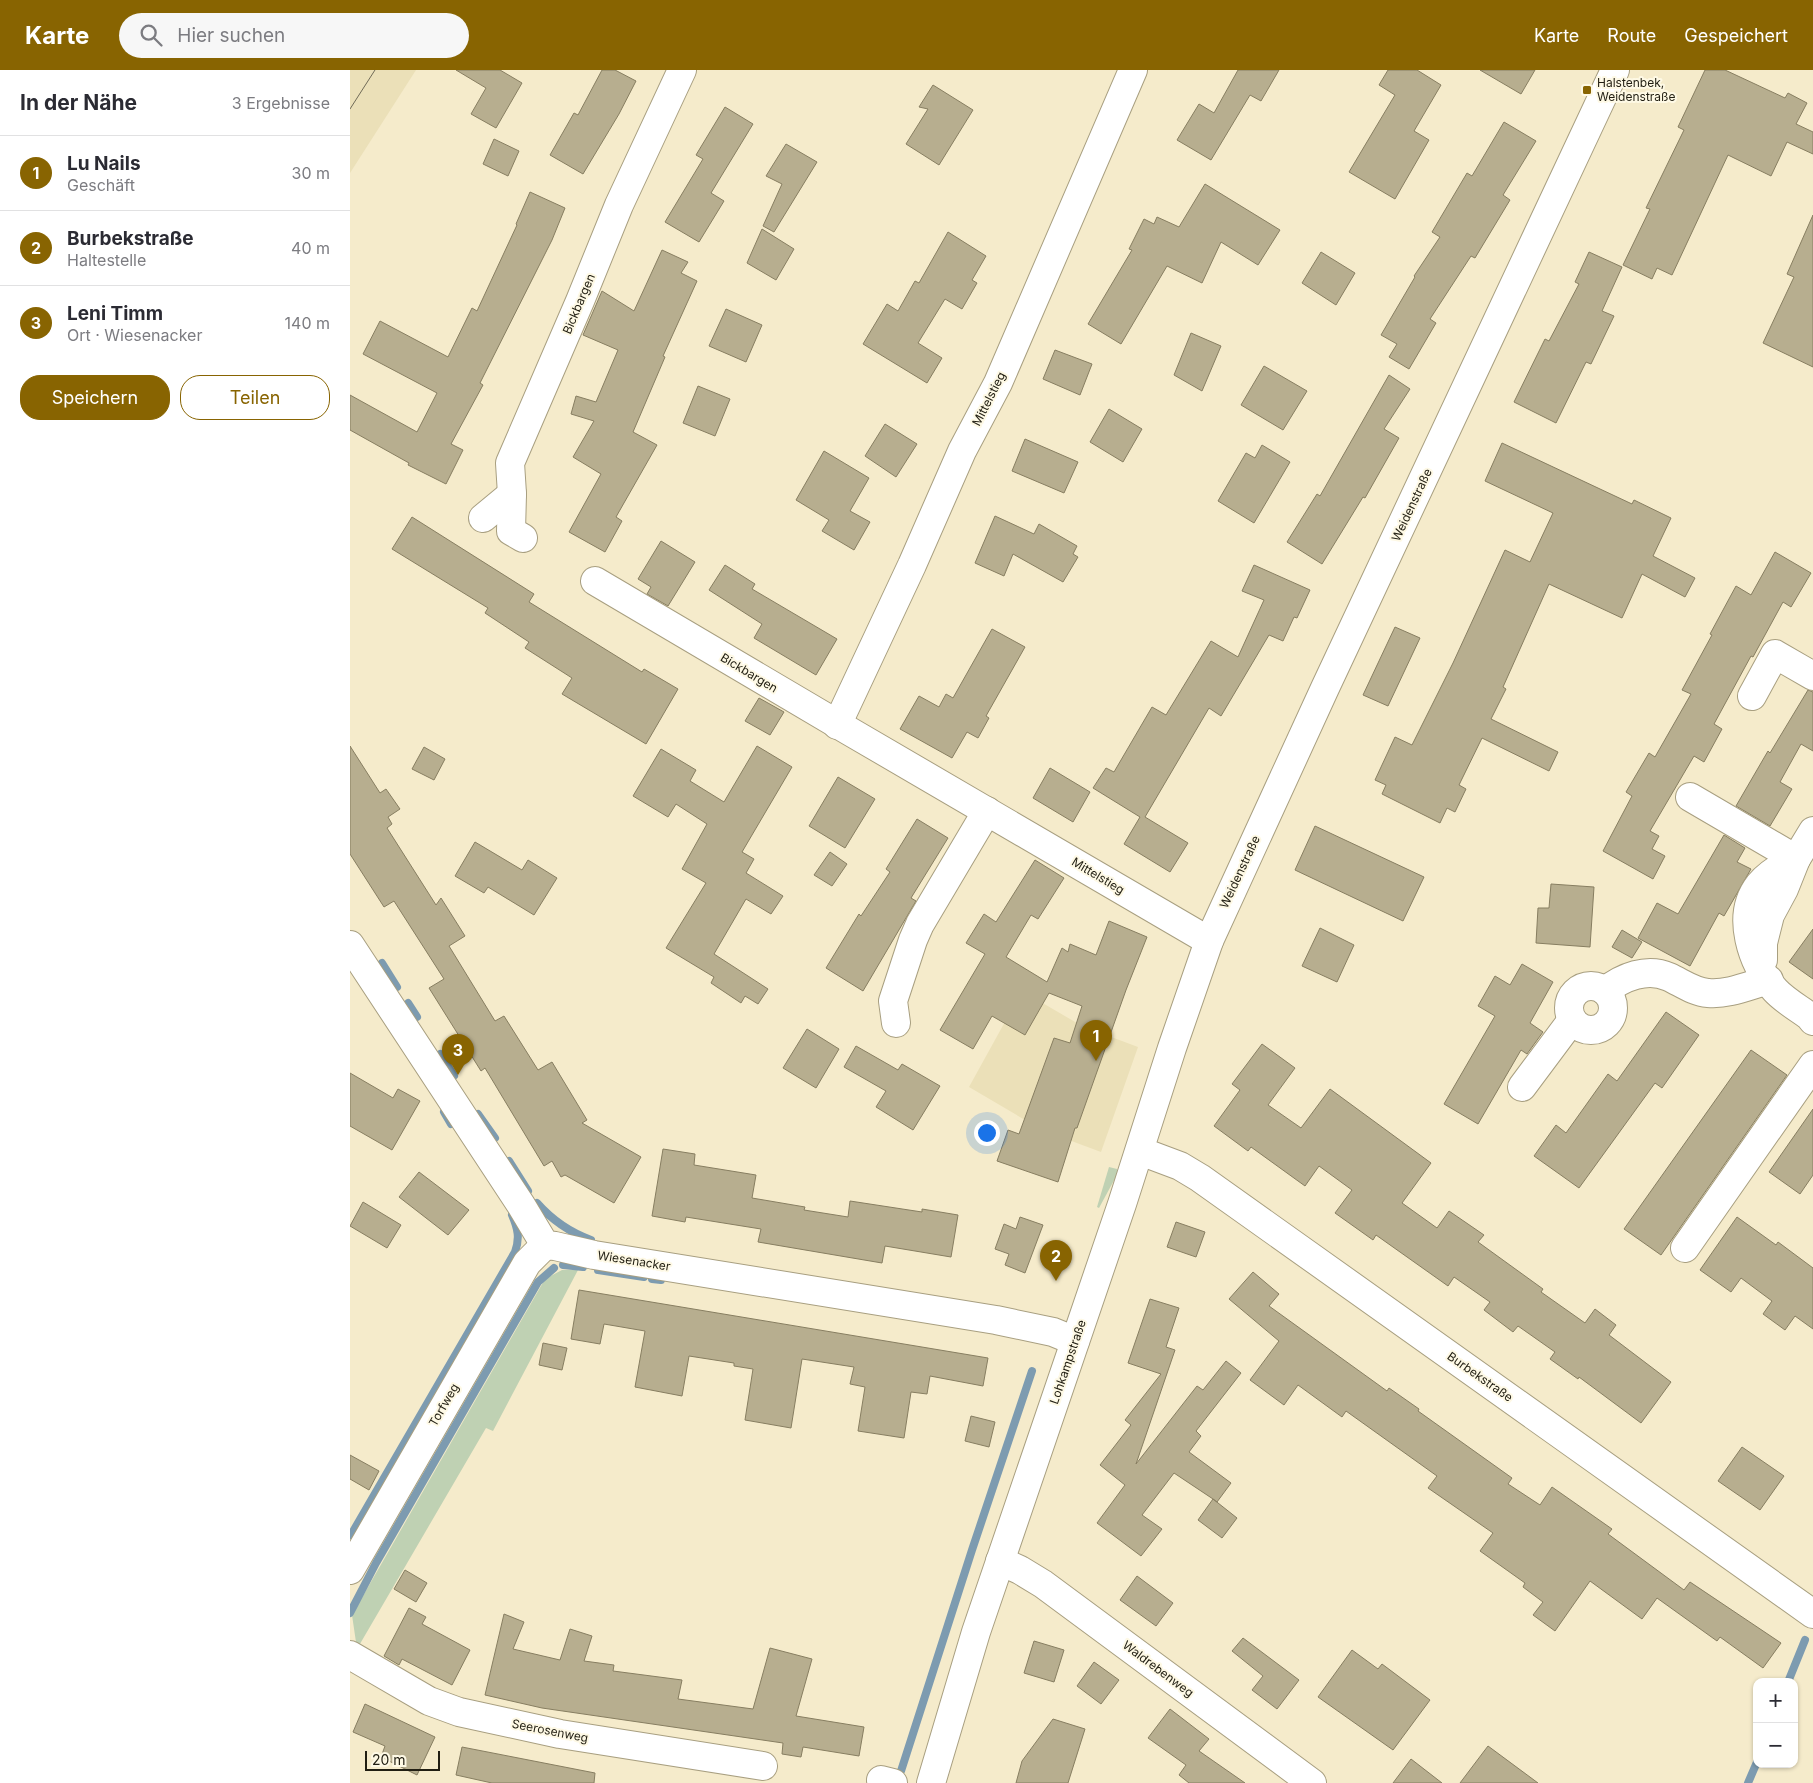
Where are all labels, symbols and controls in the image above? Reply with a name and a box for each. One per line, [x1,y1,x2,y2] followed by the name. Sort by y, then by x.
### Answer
[119,13,469,58] search box
[25,21,89,50] text: Karte
[137,21,165,49] icon: search
[177,24,285,47] text: Hier suchen
[1534,25,1579,46] text: Karte
[1607,25,1656,46] text: Route
[1684,25,1788,46] text: Gespeichert
[1597,75,1675,104] place label: Halstenbek, Weidenstraße
[1581,84,1593,96] marker: Halstenbek, Weidenstraße
[20,90,137,115] text: In der Nähe
[232,93,330,113] text: 3 Ergebnisse
[67,152,141,175] text: Lu Nails
[33,163,39,183] text: 1
[292,163,330,183] text: 30 m
[67,175,135,195] text: Geschäft
[67,227,194,250] text: Burbekstraße
[31,238,41,258] text: 2
[291,238,330,258] text: 40 m
[67,250,146,270] text: Haltestelle
[559,271,598,336] street label: Bickbargen
[67,302,163,325] text: Leni Timm
[31,313,41,333] text: 3
[285,313,330,333] text: 140 m
[67,325,202,345] text: Ort · Wiesenacker
[969,369,1009,428] street label: Mittelstieg
[20,375,170,420] button: Speichern
[180,375,330,420] button: Teilen
[1388,466,1435,544] street label: Weidenstraße
[718,650,781,696] street label: Bickbargen
[1216,833,1263,911] street label: Weidenstraße
[1069,854,1127,897] street label: Mittelstieg
[1080,1020,1112,1061] pin: 1
[442,1034,474,1075] pin: 3
[974,1120,1000,1146] your location
[1040,1240,1072,1281] pin: 2
[597,1247,672,1274] street label: Wiesenacker
[1046,1318,1089,1406] street label: Lohkampstraße
[1445,1349,1516,1405] street label: Burbekstraße
[425,1381,462,1429] street label: Torfweg
[1120,1637,1197,1700] street label: Waldrebenweg
[1753,1678,1798,1768] map controls
[1753,1678,1798,1723] button: +
[511,1716,590,1745] street label: Seerosenweg
[1753,1723,1798,1768] button: −
[365,1748,440,1771] scale bar
[372,1751,406,1768] text: 20 m

